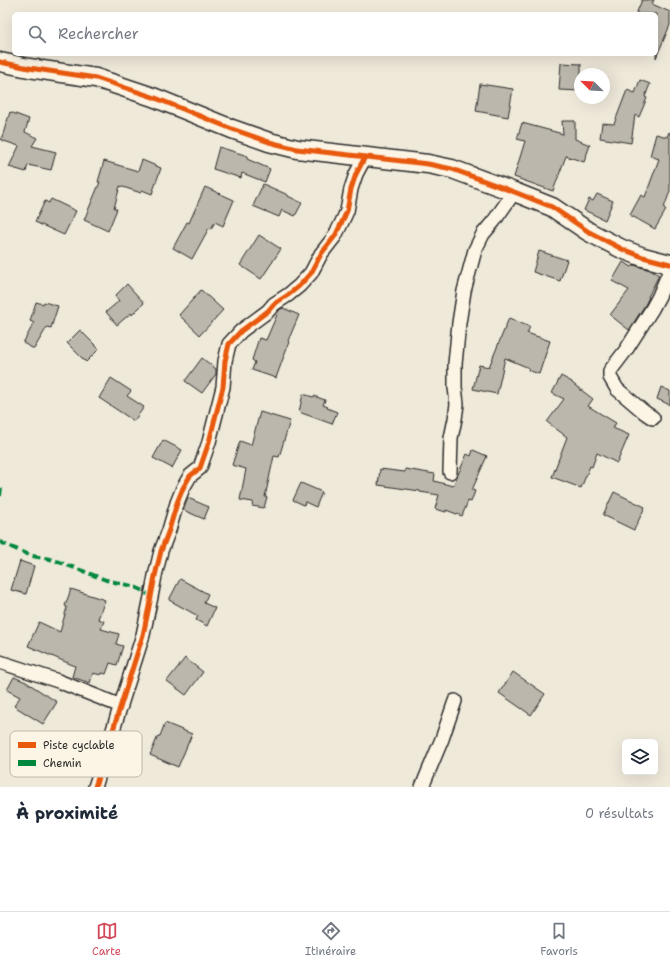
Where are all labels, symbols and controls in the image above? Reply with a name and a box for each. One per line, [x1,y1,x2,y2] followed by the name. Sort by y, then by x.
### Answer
[12,12,658,56] search box
[26,23,48,45] icon: search
[58,24,139,44] text: Rechercher
[574,68,610,104] north arrow
[10,731,142,777] legend
[43,738,115,753] text: Piste cyclable
[622,739,658,775] map controls
[622,739,658,775] button: layers
[43,756,82,771] text: Chemin
[16,802,118,824] text: À proximité
[585,805,654,822] text: 0 résultats
[92,920,121,959] tab: Carte
[305,920,356,959] tab: Itinéraire
[540,920,578,959] tab: Favoris

